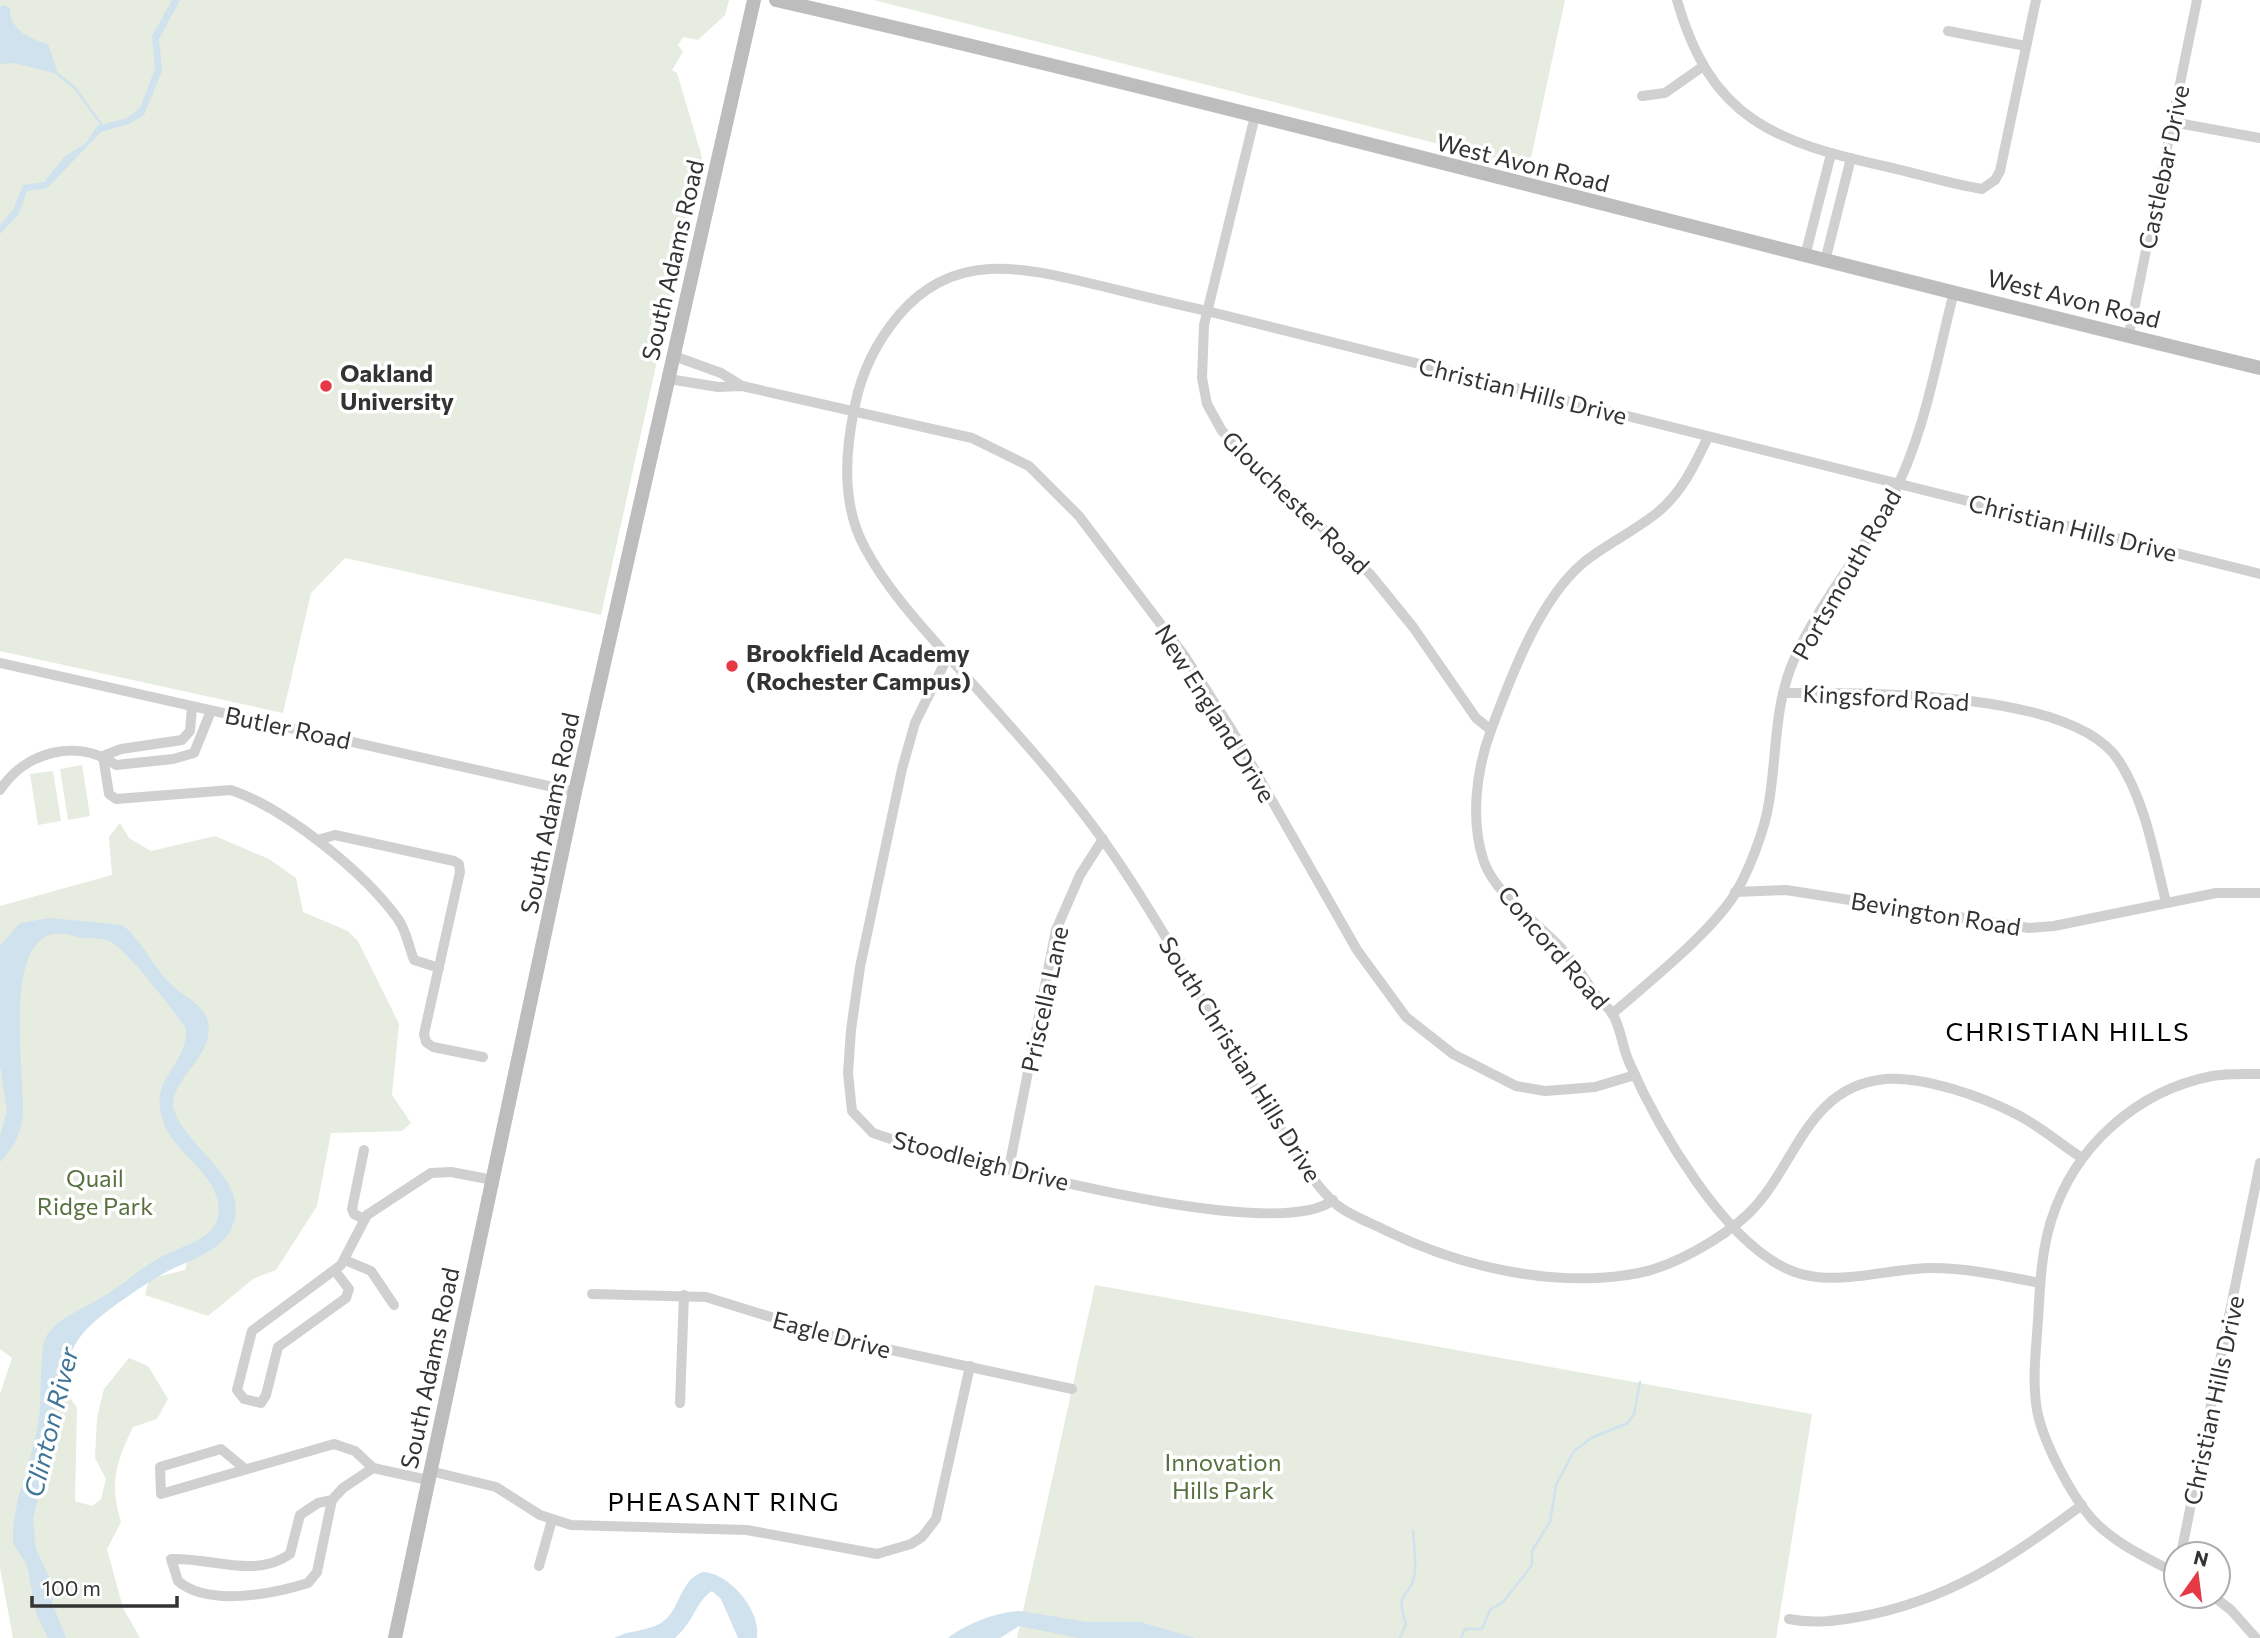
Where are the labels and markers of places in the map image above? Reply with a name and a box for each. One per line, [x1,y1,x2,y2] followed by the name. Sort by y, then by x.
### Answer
[340,358,454,415] place label: Oakland University
[318,378,334,394] marker: Oakland University
[746,638,971,695] place label: Brookfield Academy (Rochester Campus)
[724,658,740,674] marker: Brookfield Academy (Rochester Campus)

